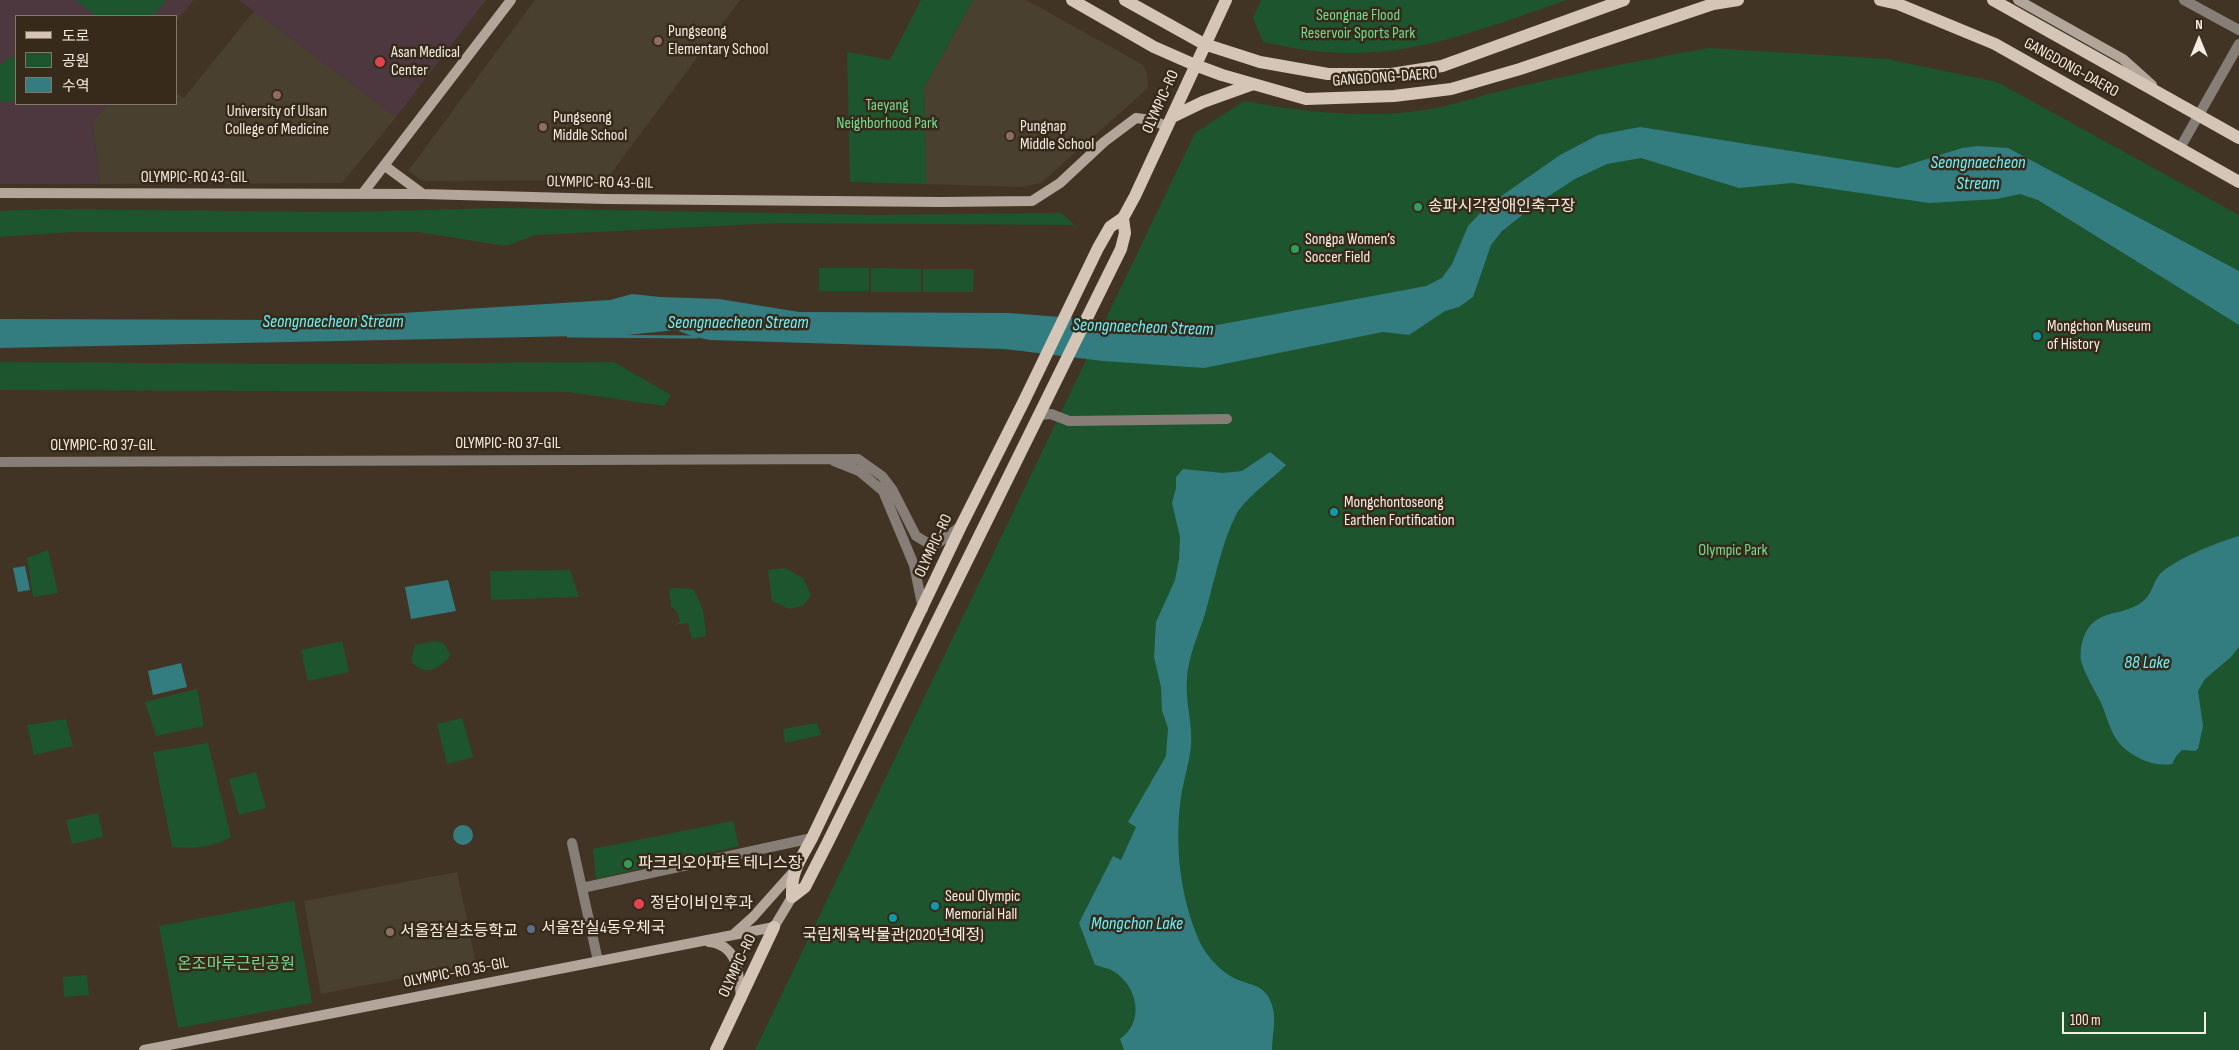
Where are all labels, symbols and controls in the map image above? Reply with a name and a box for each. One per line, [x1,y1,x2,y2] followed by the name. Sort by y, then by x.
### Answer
[1301,6,1415,44] park label: Seongnae Flood Reservoir Sports Park
[15,15,178,105] legend
[2174,15,2224,65] north arrow
[2195,16,2203,33] text: N
[668,22,768,60] place label: Pungseong Elementary School
[62,27,90,46] text: 도로
[2020,34,2122,102] street label: GANGDONG-DAERO
[652,35,664,47] marker: Pungseong Elementary School
[391,43,460,81] place label: Asan Medical Center
[62,52,90,71] text: 공원
[373,55,387,69] marker: Asan Medical Center
[1332,65,1438,91] street label: GANGDONG-DAERO
[1138,67,1184,137] street label: OLYMPIC-RO
[62,77,90,96] text: 수역
[271,89,283,101] marker: University of Ulsan College of Medicine
[836,96,938,134] park label: Taeyang Neighborhood Park
[225,102,329,140] place label: University of Ulsan College of Medicine
[553,108,627,146] place label: Pungseong Middle School
[1020,117,1094,155] place label: Pungnap Middle School
[537,121,549,133] marker: Pungseong Middle School
[1004,130,1016,142] marker: Pungnap Middle School
[1930,152,2026,194] water label: Seongnaecheon Stream
[141,168,247,188] street label: OLYMPIC-RO 43-GIL
[546,172,654,194] street label: OLYMPIC-RO 43-GIL
[1428,197,1575,217] place label: 송파시각장애인축구장
[1412,201,1424,213] marker: 송파시각장애인축구장
[1305,230,1395,268] place label: Songpa Women’s Soccer Field
[1289,243,1301,255] marker: Songpa Women’s Soccer Field
[262,311,404,333] water label: Seongnaecheon Stream
[667,312,809,334] water label: Seongnaecheon Stream
[1072,315,1214,341] water label: Seongnaecheon Stream
[2047,317,2151,355] place label: Mongchon Museum of History
[2031,330,2043,342] marker: Mongchon Museum of History
[455,434,561,454] street label: OLYMPIC-RO 37-GIL
[50,436,156,456] street label: OLYMPIC-RO 37-GIL
[1344,493,1455,531] place label: Mongchontoseong Earthen Fortification
[1328,506,1340,518] marker: Mongchontoseong Earthen Fortification
[911,511,957,581] street label: OLYMPIC-RO
[1698,541,1768,561] park label: Olympic Park
[2124,652,2170,674] water label: 88 Lake
[638,854,802,874] place label: 파크리오아파트 테니스장
[622,858,634,870] marker: 파크리오아파트 테니스장
[945,887,1020,925] place label: Seoul Olympic Memorial Hall
[650,894,753,914] place label: 정담이비인후과
[632,897,646,911] marker: 정담이비인후과
[929,900,941,912] marker: Seoul Olympic Memorial Hall
[887,912,899,924] marker: 국립체육박물관(2020년예정)
[1091,913,1183,935] water label: Mongchon Lake
[541,919,665,939] place label: 서울잠실4동우체국
[400,922,518,942] place label: 서울잠실초등학교
[525,923,537,935] marker: 서울잠실4동우체국
[384,926,396,938] marker: 서울잠실초등학교
[802,926,984,946] place label: 국립체육박물관(2020년예정)
[715,931,761,1001] street label: OLYMPIC-RO
[402,953,510,993] street label: OLYMPIC-RO 35-GIL
[177,955,295,975] park label: 온조마루근린공원
[2064,1002,2208,1034] scale bar
[2070,1011,2101,1030] text: 100 m

